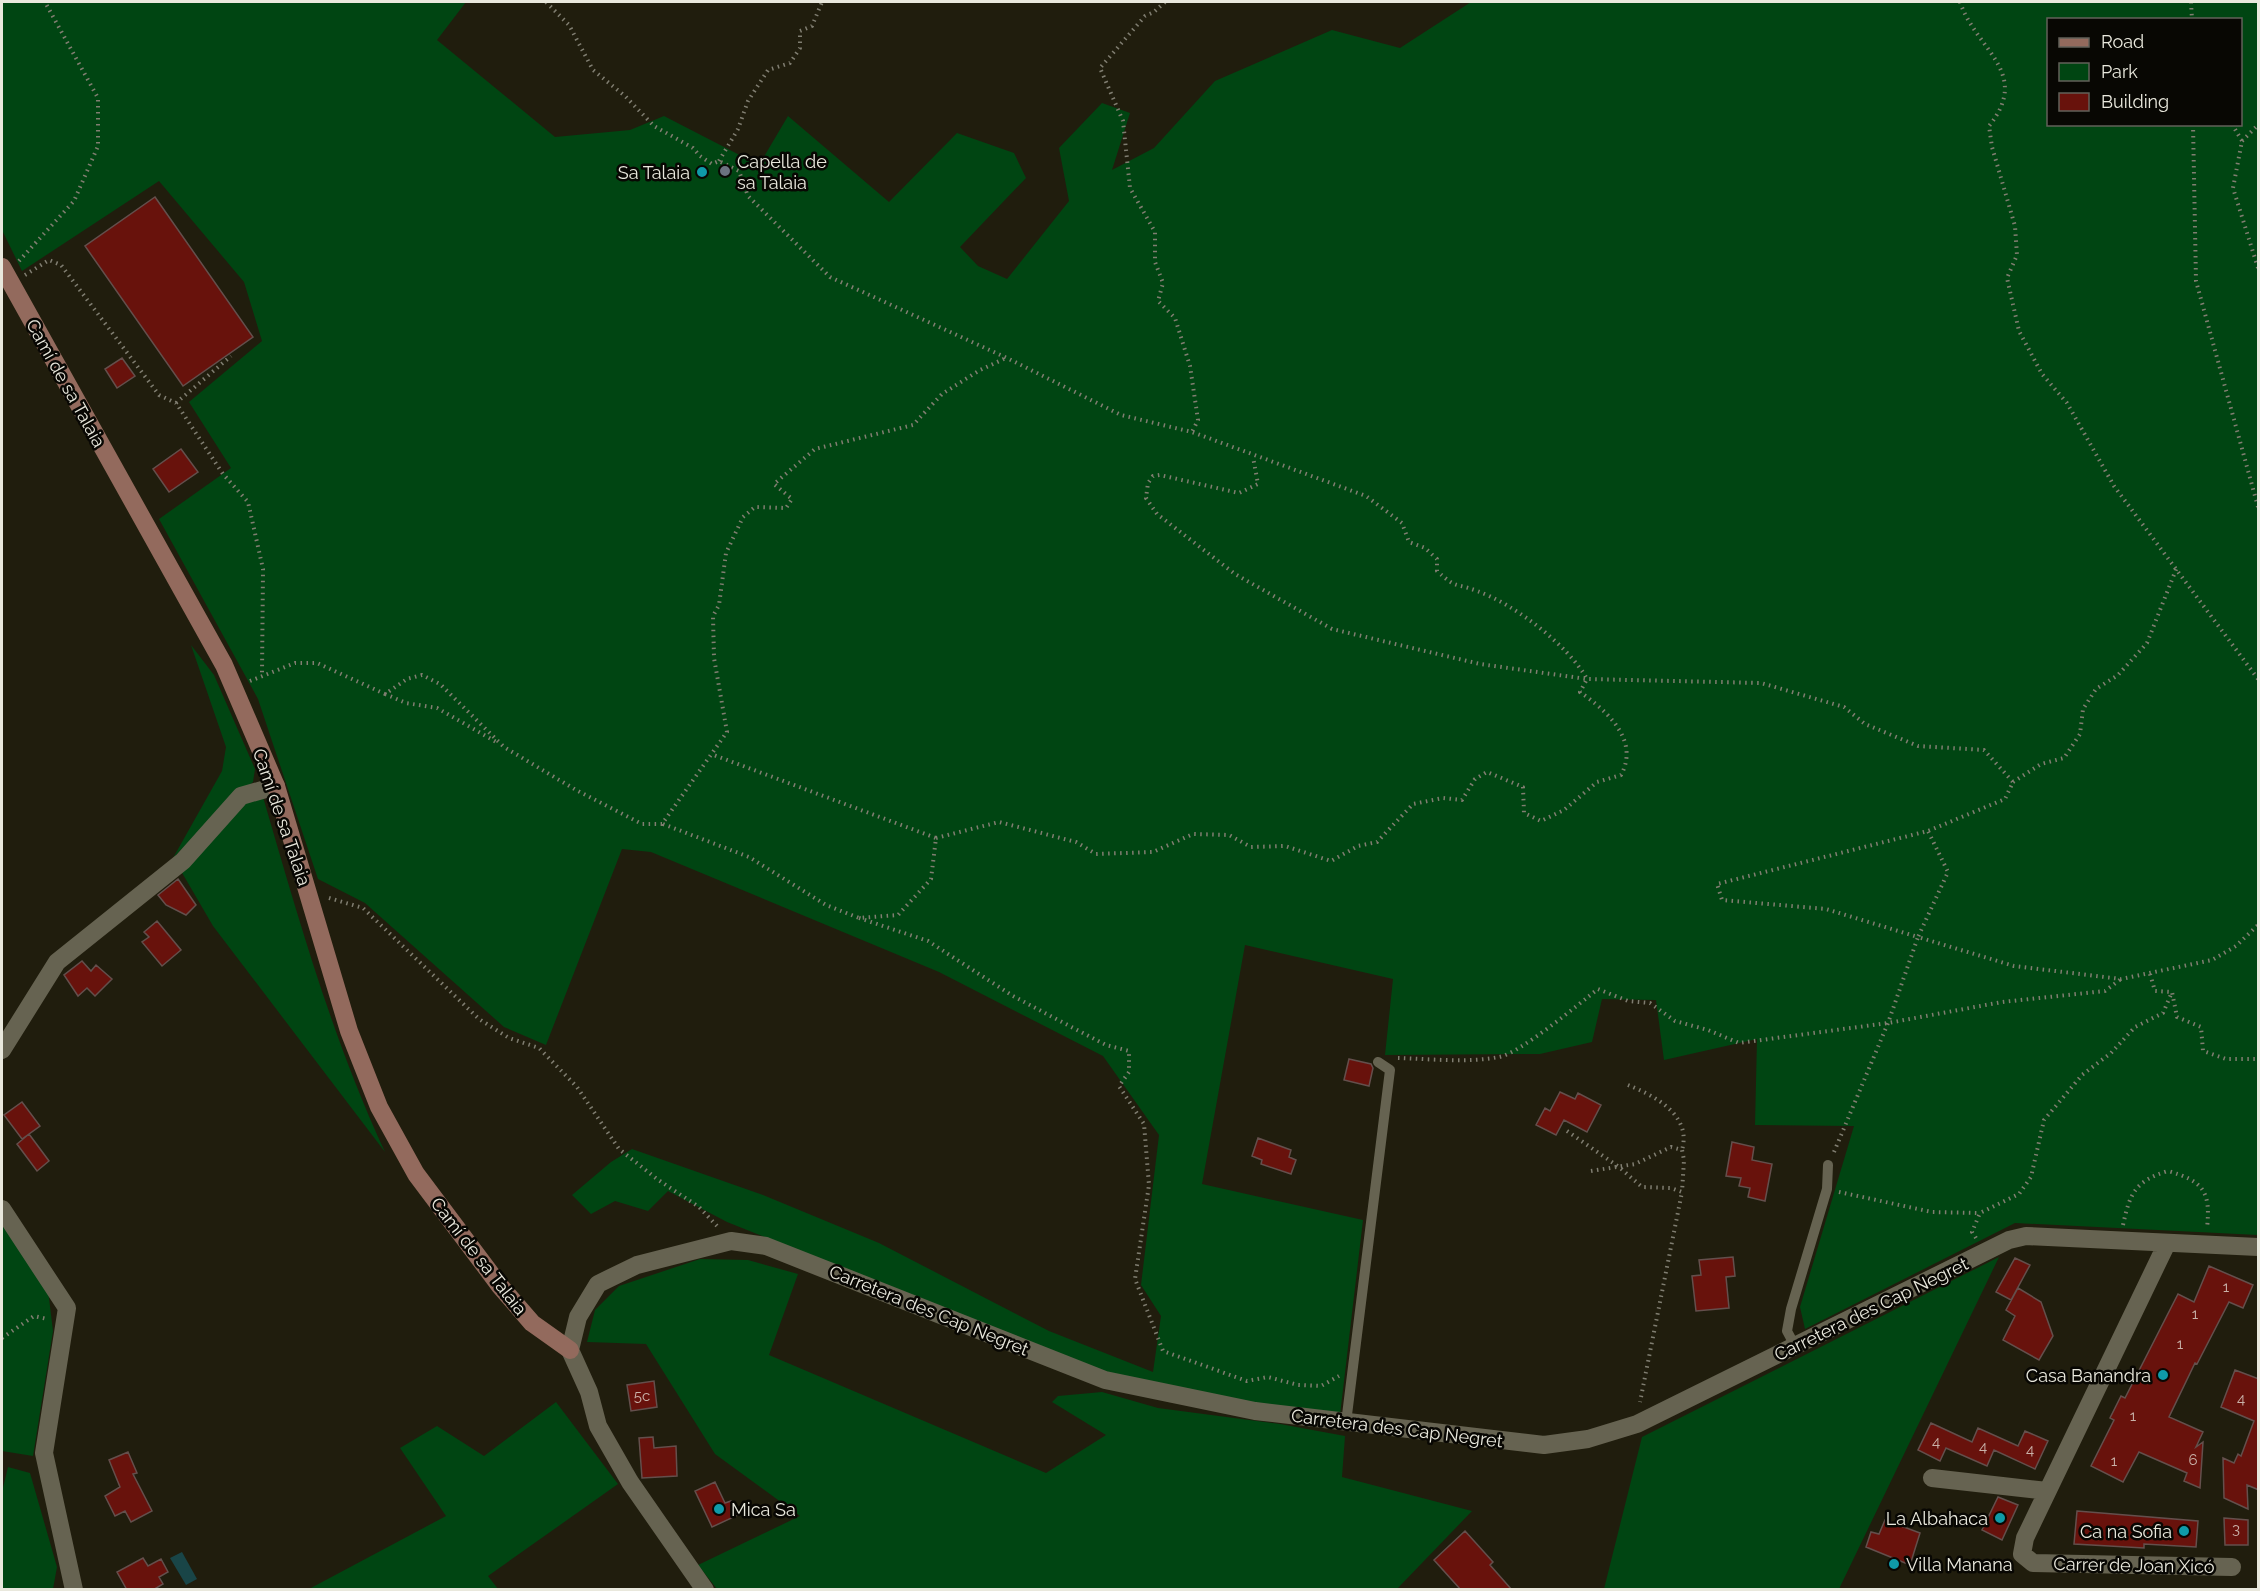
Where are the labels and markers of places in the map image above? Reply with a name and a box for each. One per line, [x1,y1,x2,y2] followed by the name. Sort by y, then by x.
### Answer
[737,151,827,193] place label: Capella de sa Talaia
[618,162,690,183] place label: Sa Talaia
[718,164,732,178] marker: Capella de sa Talaia
[695,165,709,179] marker: Sa Talaia
[2026,1365,2151,1386] place label: Casa Banandra
[2156,1368,2170,1382] marker: Casa Banandra
[731,1499,796,1520] place label: Mica Sa
[712,1502,726,1516] marker: Mica Sa
[1886,1508,1988,1529] place label: La Albahaca
[1993,1511,2007,1525] marker: La Albahaca
[2080,1521,2172,1542] place label: Ca na Sofia
[2177,1524,2191,1538] marker: Ca na Sofia
[1906,1554,2012,1575] place label: Villa Manana
[1887,1557,1901,1571] marker: Villa Manana

